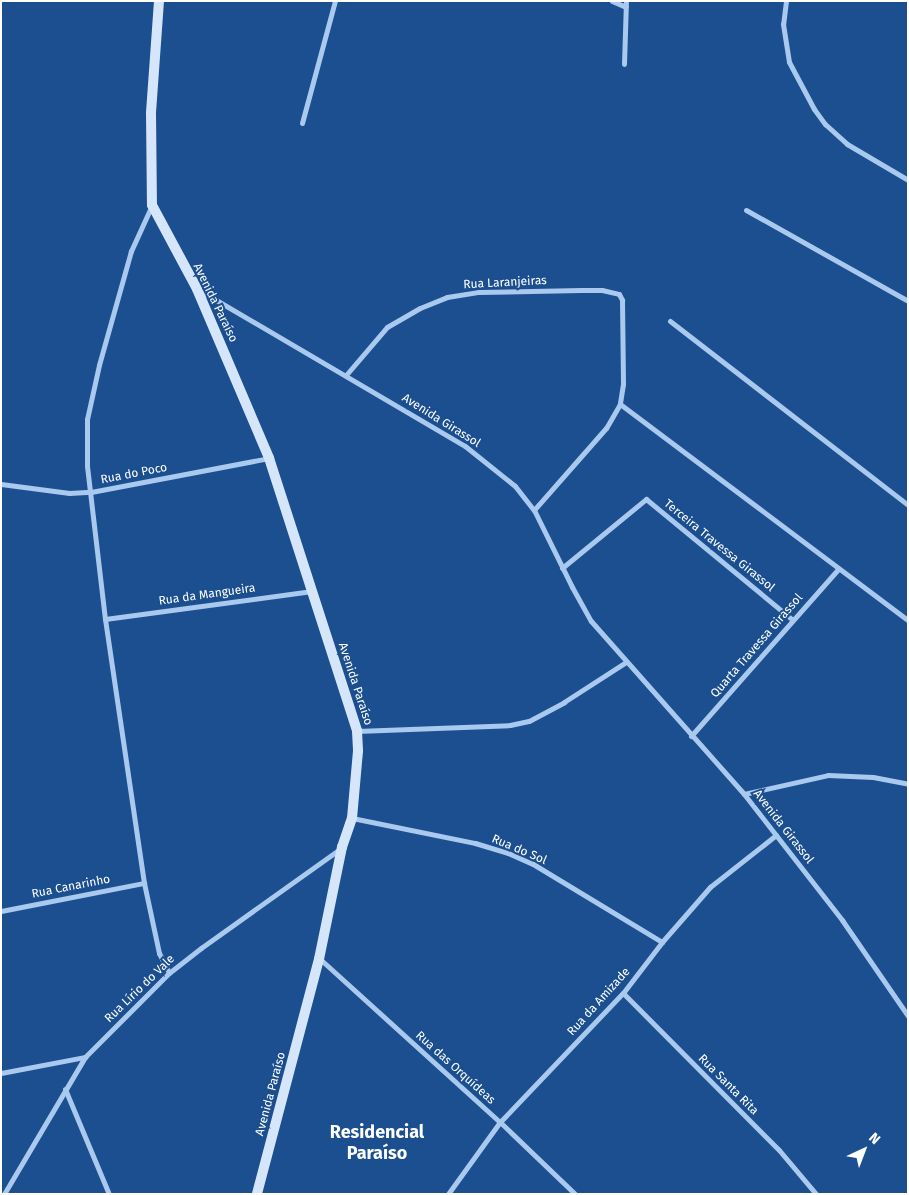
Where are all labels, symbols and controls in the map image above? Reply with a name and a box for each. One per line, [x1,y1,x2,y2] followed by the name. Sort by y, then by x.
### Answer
[190,261,240,345] street label: Avenida Paraíso
[463,274,547,292] street label: Rua Laranjeiras
[399,391,483,451] street label: Avenida Girassol
[100,460,168,488] street label: Rua do Poco
[661,497,777,595] street label: Terceira Travessa Girassol
[158,581,256,609] street label: Rua da Mangueira
[708,591,806,701] street label: Quarta Travessa Girassol
[335,641,375,727] street label: Avenida Paraíso
[750,787,816,867] street label: Avenida Girassol
[489,832,549,868] street label: Rua do Sol
[30,872,112,902] street label: Rua Canarinho
[102,952,178,1026] street label: Rua Lírio do Vale
[565,965,633,1039] street label: Rua da Amizade
[412,1029,498,1107] street label: Rua das Orquídeas
[253,1051,289,1137] street label: Avenida Paraíso
[695,1052,761,1118] street label: Rua Santa Rita
[330,1122,424,1164] district label: Residencial Paraíso
[839,1125,889,1175] north arrow
[865,1129,884,1148] text: N

